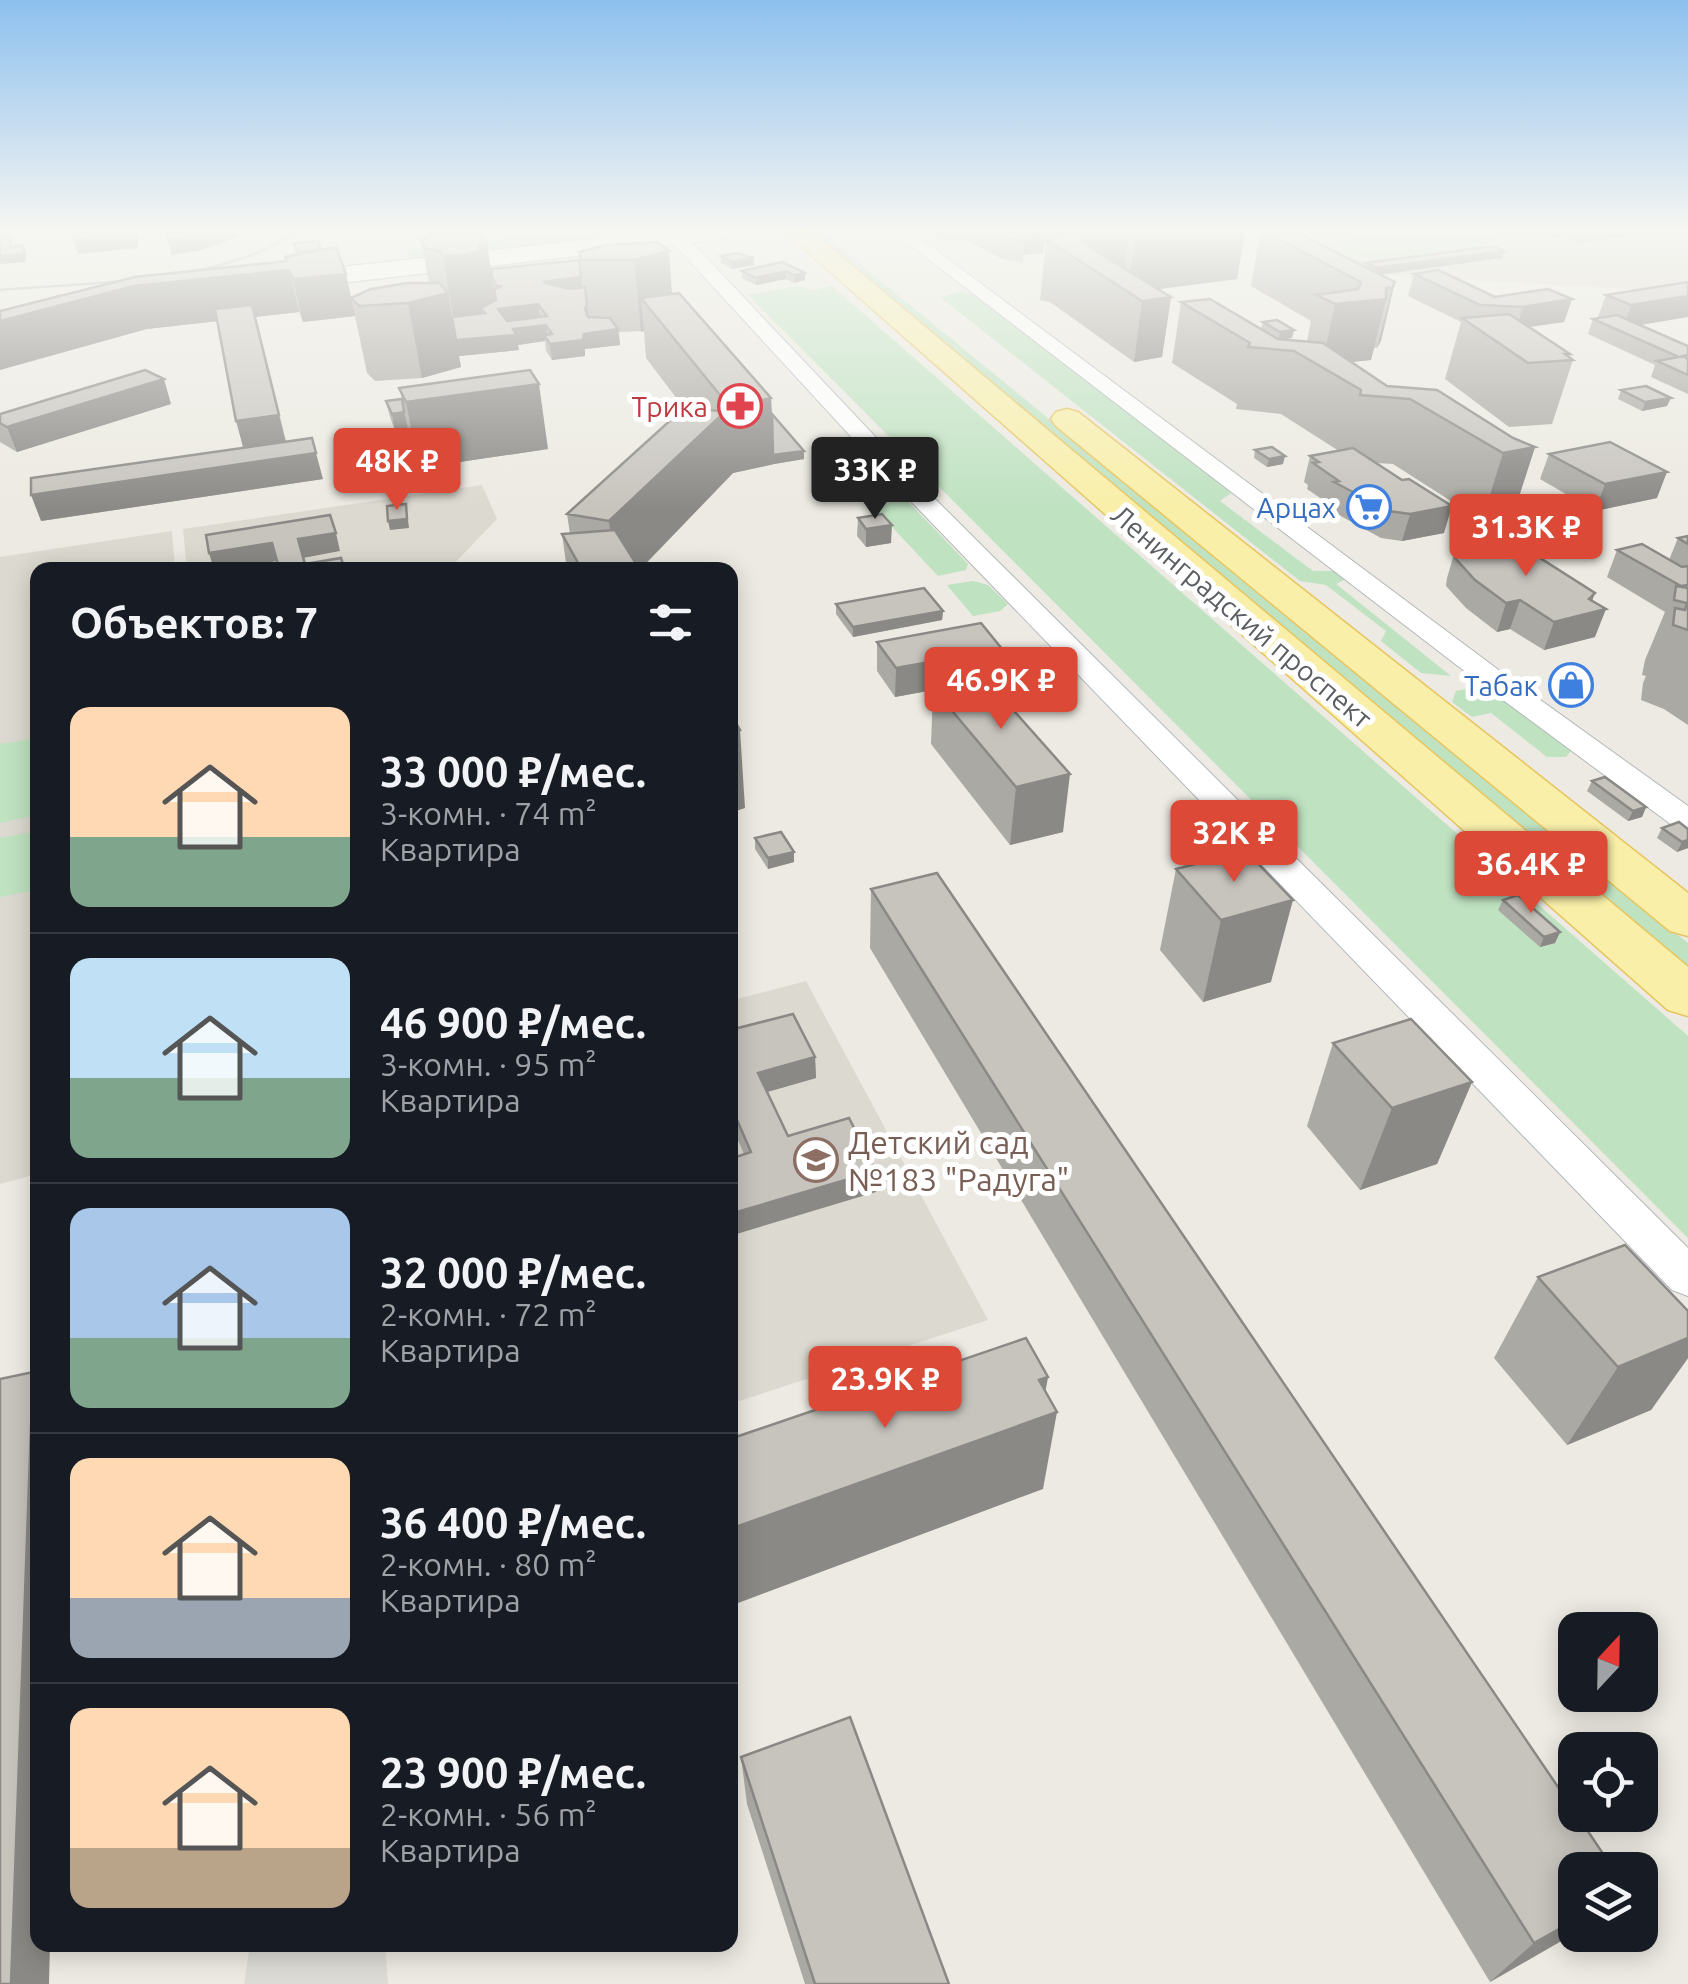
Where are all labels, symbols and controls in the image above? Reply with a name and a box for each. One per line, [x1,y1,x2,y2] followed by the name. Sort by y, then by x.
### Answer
[717,383,763,429] pharmacy icon: Трика
[631,391,708,422] place label: Трика
[327,428,467,513] pin: 48K ₽
[805,437,945,522] pin: 33K ₽
[355,442,439,478] text: 48K ₽
[833,451,917,487] text: 33K ₽
[1346,484,1392,530] supermarket icon: Арцах
[1257,492,1336,523] place label: Арцах
[1434,494,1618,579] pin: 31.3K ₽
[1106,498,1379,734] street label: Ленинградский проспект
[1472,508,1580,544] text: 31.3K ₽
[643,595,698,650] icon: filters
[70,599,318,646] text: Объектов: 7
[909,647,1093,732] pin: 46.9K ₽
[947,661,1055,697] text: 46.9K ₽
[1548,662,1594,708] shop icon: Табак
[1464,670,1538,701] place label: Табак
[150,747,270,867] icon: home
[380,748,646,795] text: 33 000 ₽/мес.
[380,795,597,831] text: 3-комн. · 74 m²
[1164,800,1304,885] pin: 32K ₽
[1192,814,1276,850] text: 32K ₽
[380,831,521,867] text: Квартира
[1439,831,1623,916] pin: 36.4K ₽
[1477,845,1585,881] text: 36.4K ₽
[150,998,270,1118] icon: home
[380,999,646,1046] text: 46 900 ₽/мес.
[380,1046,597,1082] text: 3-комн. · 95 m²
[380,1082,521,1118] text: Квартира
[848,1124,1069,1197] place label: Детский сад №183 "Радуга"
[793,1137,839,1183] school or university icon: Детский сад №183 "Радуга"
[150,1248,270,1368] icon: home
[380,1249,646,1296] text: 32 000 ₽/мес.
[380,1296,597,1332] text: 2-комн. · 72 m²
[380,1332,521,1368] text: Квартира
[793,1346,977,1431] pin: 23.9K ₽
[831,1360,939,1396] text: 23.9K ₽
[150,1498,270,1618] icon: home
[380,1499,646,1546] text: 36 400 ₽/мес.
[380,1546,597,1582] text: 2-комн. · 80 m²
[380,1582,521,1618] text: Квартира
[1558,1612,1658,1712] north arrow
[1558,1612,1658,1952] map controls
[1558,1732,1658,1832] button: locate
[150,1748,270,1868] icon: home
[380,1749,646,1796] text: 23 900 ₽/мес.
[380,1796,597,1832] text: 2-комн. · 56 m²
[380,1832,521,1868] text: Квартира
[1558,1852,1658,1952] button: layers

